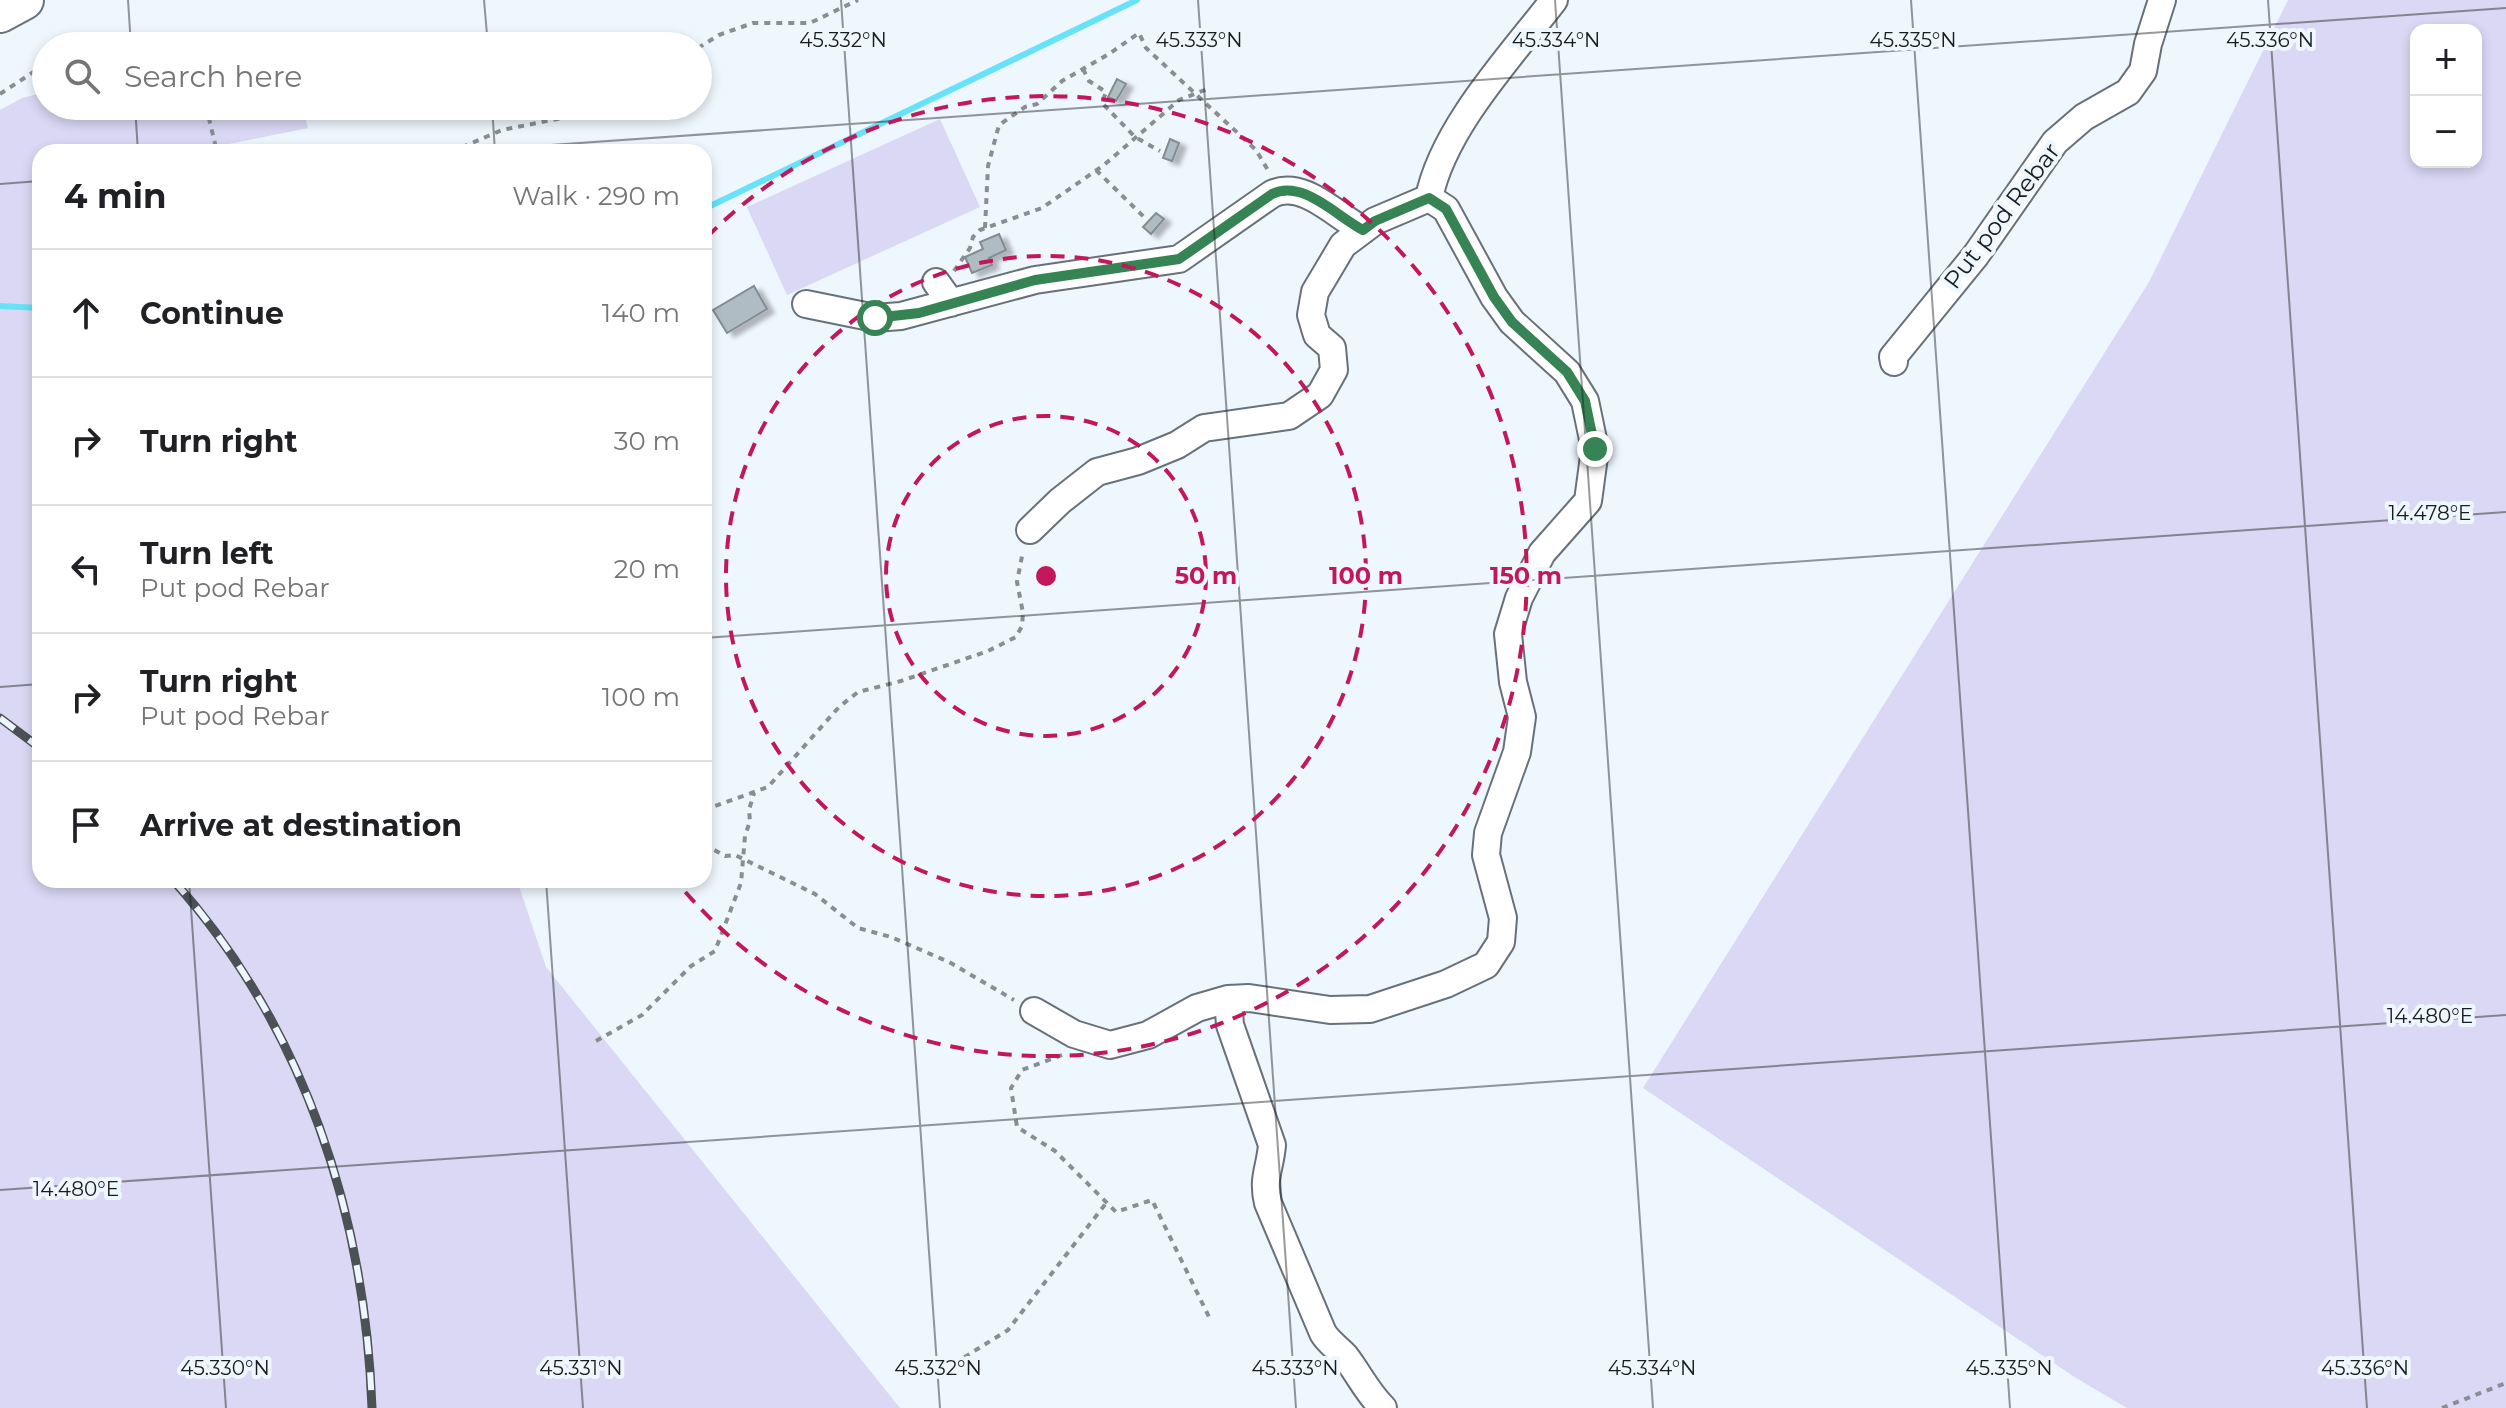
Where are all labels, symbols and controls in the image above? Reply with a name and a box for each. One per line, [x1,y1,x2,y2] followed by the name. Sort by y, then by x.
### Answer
[2410,24,2482,168] map controls
[2410,24,2482,96] button: +
[799,28,887,52] text: 45.332°N
[1156,28,1242,52] text: 45.333°N
[1512,28,1600,52] text: 45.334°N
[1870,28,1956,52] text: 45.335°N
[2226,28,2314,52] text: 45.336°N
[32,32,712,120] search box
[60,54,104,98] icon: search
[124,58,302,95] text: Search here
[2410,96,2482,168] button: −
[1937,137,2066,294] street label: Put pod Rebar
[64,175,166,217] text: 4 min
[512,180,680,212] text: Walk · 290 m
[64,291,108,335] icon: ahead
[140,295,284,332] text: Continue
[602,297,680,329] text: 140 m
[857,300,893,336] route start
[64,419,108,463] icon: right
[140,423,297,460] text: Turn right
[614,425,680,457] text: 30 m
[1577,431,1613,467] route end
[2389,501,2471,525] text: 14.478°E
[140,535,273,572] text: Turn left
[64,547,108,591] icon: left
[614,553,680,585] text: 20 m
[1175,561,1237,590] text: 50 m
[1329,561,1403,590] text: 100 m
[1490,561,1562,590] text: 150 m
[1032,562,1060,590] centre of rings
[140,572,330,604] text: Put pod Rebar
[140,663,297,700] text: Turn right
[64,675,108,719] icon: right
[602,681,680,713] text: 100 m
[140,700,330,732] text: Put pod Rebar
[64,803,108,847] icon: arrive
[140,807,462,844] text: Arrive at destination
[2387,1004,2473,1028] text: 14.480°E
[33,1177,119,1201] text: 14.480°E
[180,1356,270,1380] text: 45.330°N
[539,1356,623,1380] text: 45.331°N
[894,1356,982,1380] text: 45.332°N
[1252,1356,1338,1380] text: 45.333°N
[1608,1356,1696,1380] text: 45.334°N
[1966,1356,2052,1380] text: 45.335°N
[2321,1356,2409,1380] text: 45.336°N

